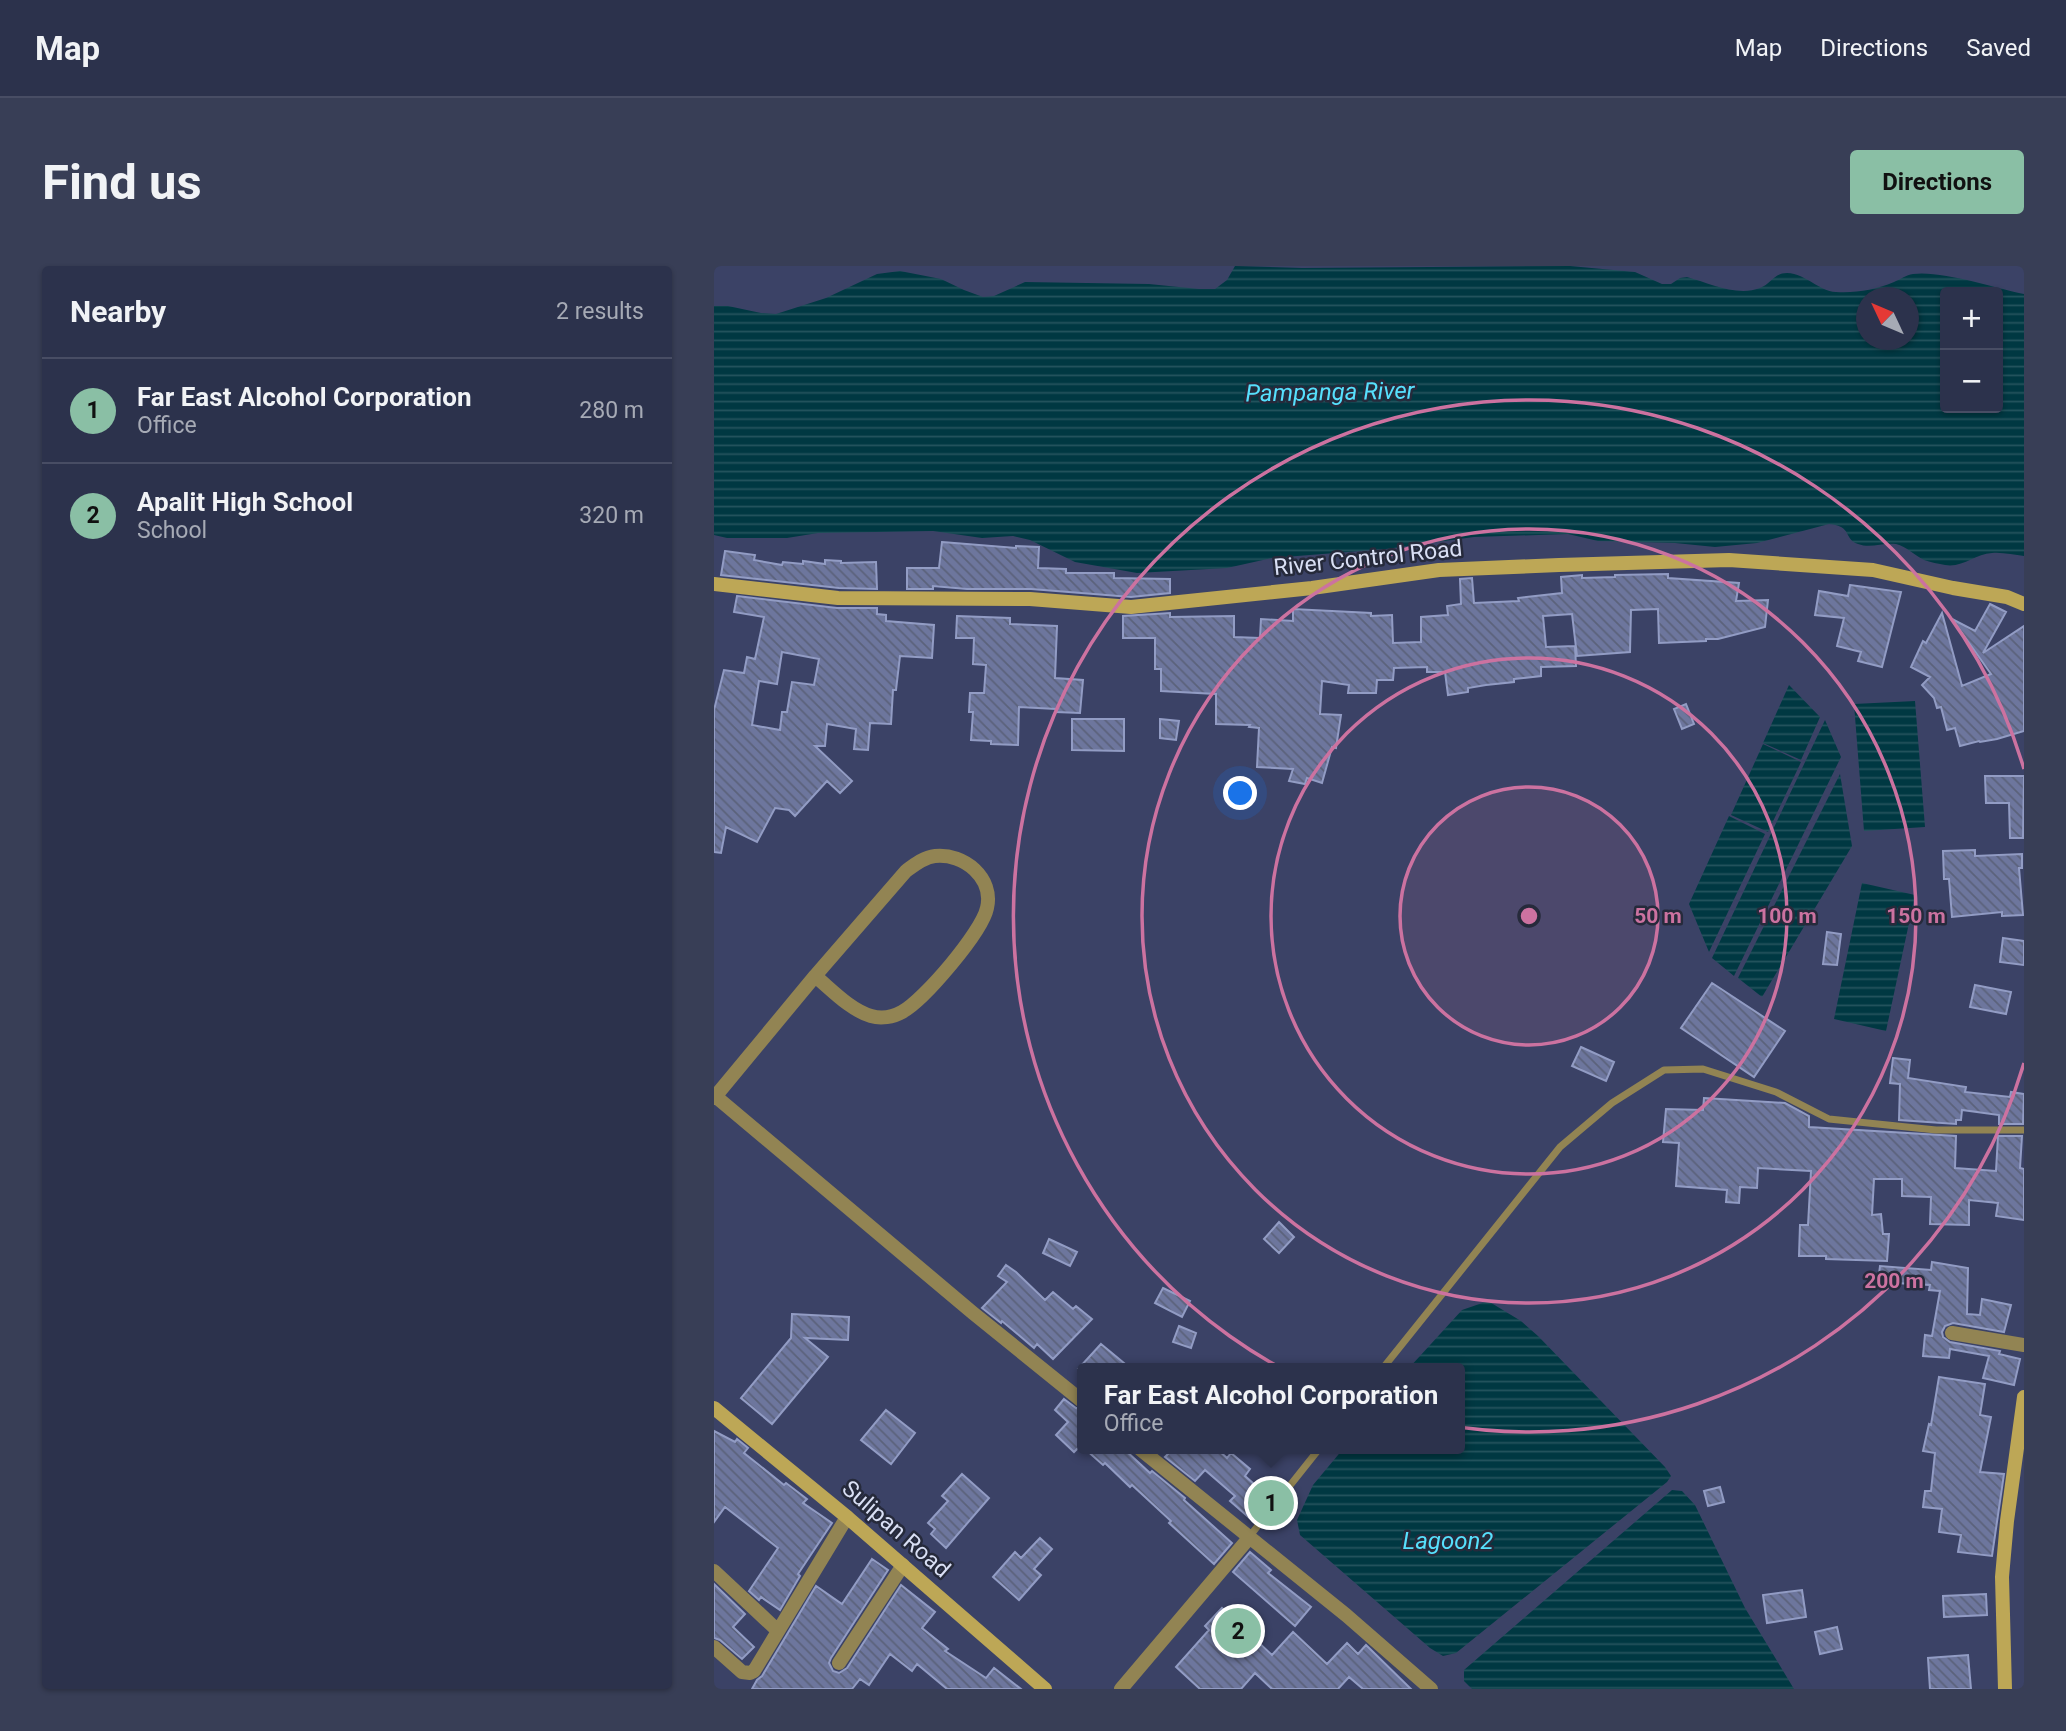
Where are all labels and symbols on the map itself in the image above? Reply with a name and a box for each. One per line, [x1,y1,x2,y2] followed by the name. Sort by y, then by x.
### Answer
[1856,287,1919,350] north arrow
[1245,377,1416,407] water label: Pampanga River
[1272,535,1464,581] street label: River Control Road
[1223,776,1257,810] your location
[1517,904,1541,928] centre of rings
[1634,904,1682,928] text: 50 m
[1757,904,1817,928] text: 100 m
[1886,904,1946,928] text: 150 m
[1864,1269,1924,1293] text: 200 m
[837,1475,955,1583] street label: Sulipan Road
[1248,1477,1294,1529] pin: 1
[1403,1527,1493,1555] water label: Lagoon2
[1215,1605,1261,1657] pin: 2

